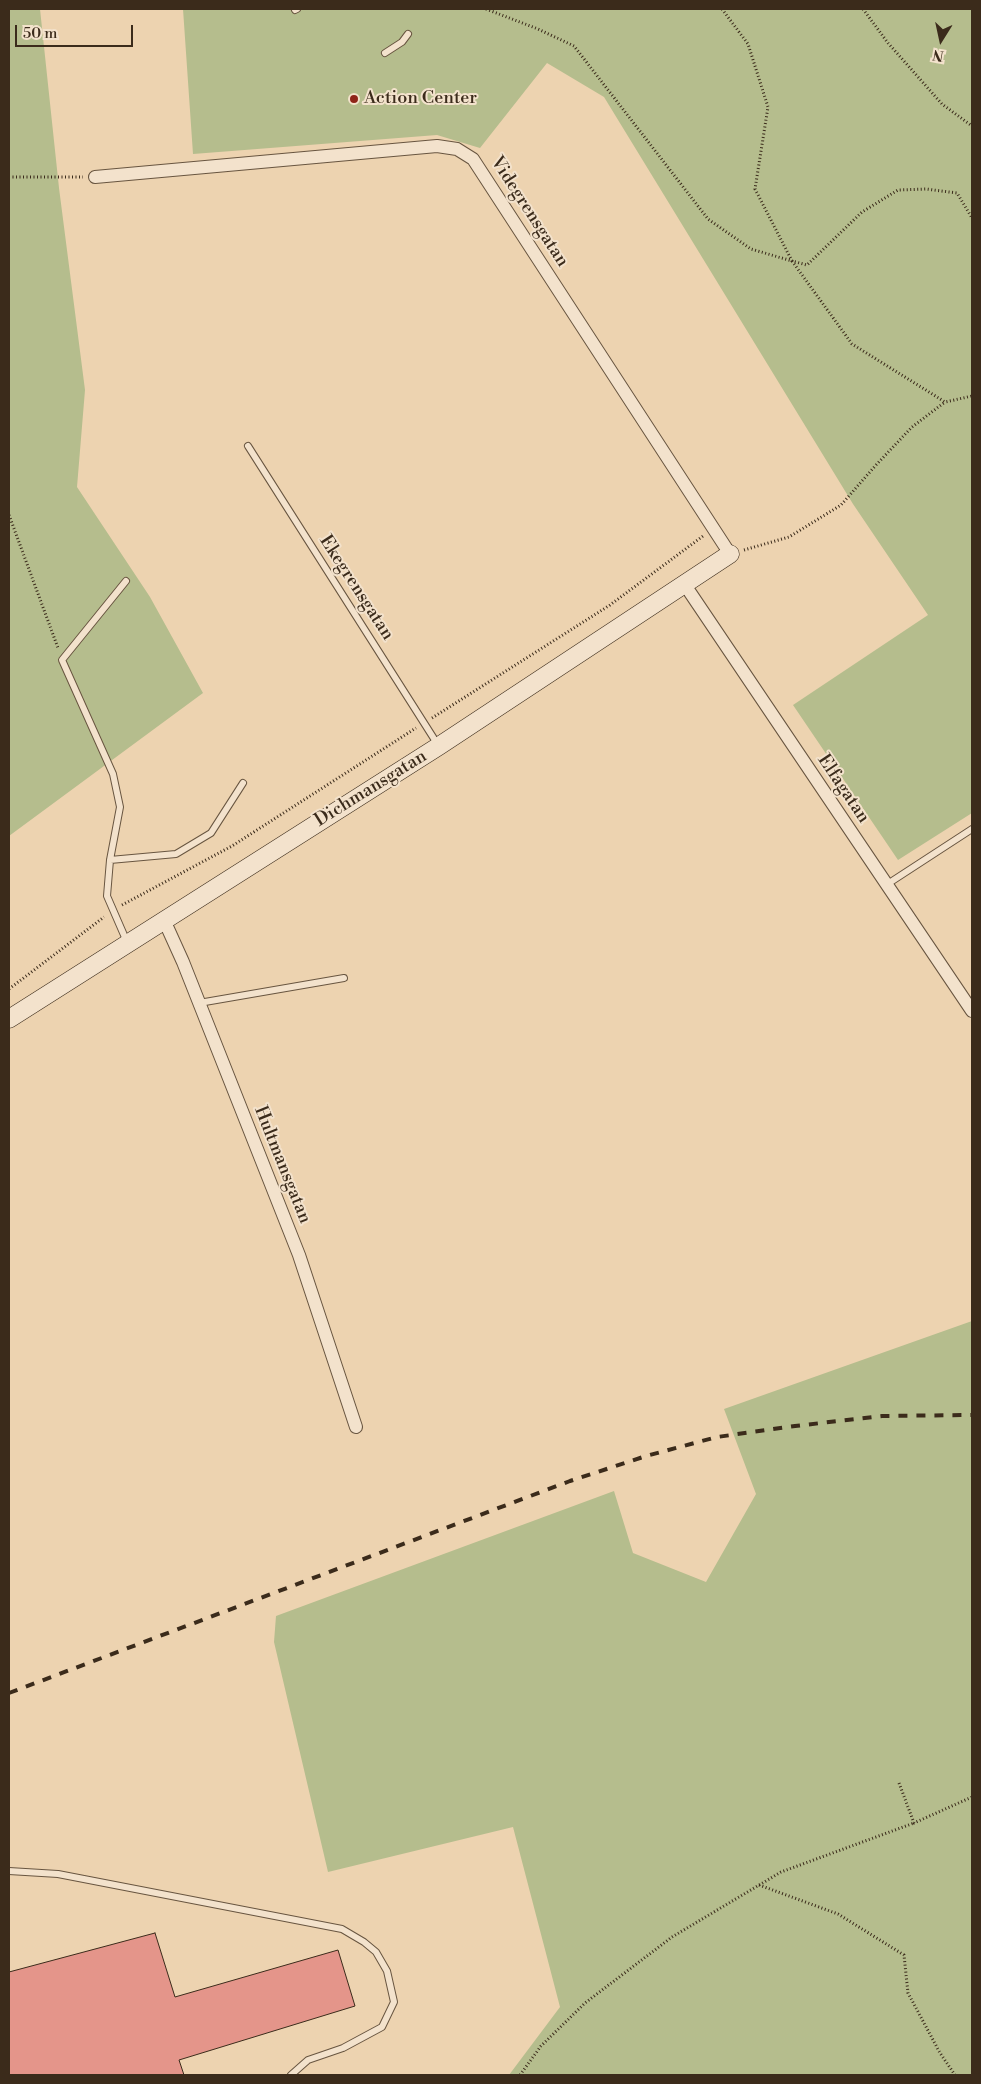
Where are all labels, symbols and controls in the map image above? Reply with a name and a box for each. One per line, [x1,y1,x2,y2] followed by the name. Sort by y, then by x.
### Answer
[18,15,135,47] scale bar
[916,15,966,65] north arrow
[23,24,57,43] text: 50 m
[931,45,945,65] text: N
[364,88,477,110] place label: Action Center
[348,93,360,105] marker: Action Center
[485,153,573,271] street label: Videgrensgatan
[314,531,398,645] street label: Ekegrensgatan
[311,746,431,832] street label: Dichmansgatan
[812,750,874,828] street label: Elfagatan
[249,1103,315,1227] street label: Hultmansgatan

